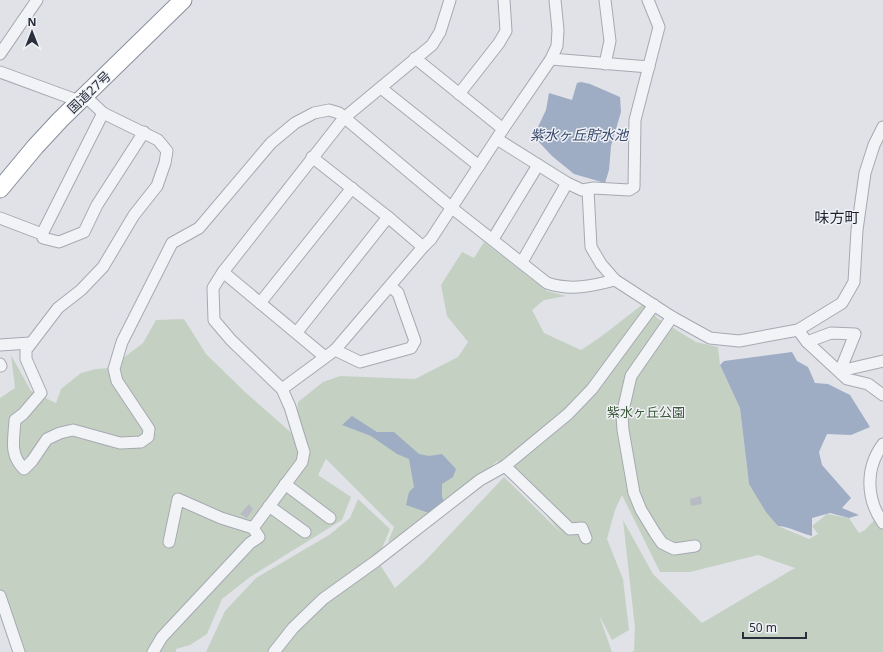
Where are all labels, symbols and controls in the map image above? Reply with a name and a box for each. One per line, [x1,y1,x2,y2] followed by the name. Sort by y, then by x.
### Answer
[12,12,52,52] north arrow
[28,14,36,29] text: N
[63,67,115,117] street label: 国道27号
[530,125,630,144] water label: 紫水ヶ丘貯水池
[814,207,860,227] district label: 味方町
[607,403,685,421] park label: 紫水ヶ丘公園
[743,614,806,640] scale bar
[749,619,777,636] text: 50 m

